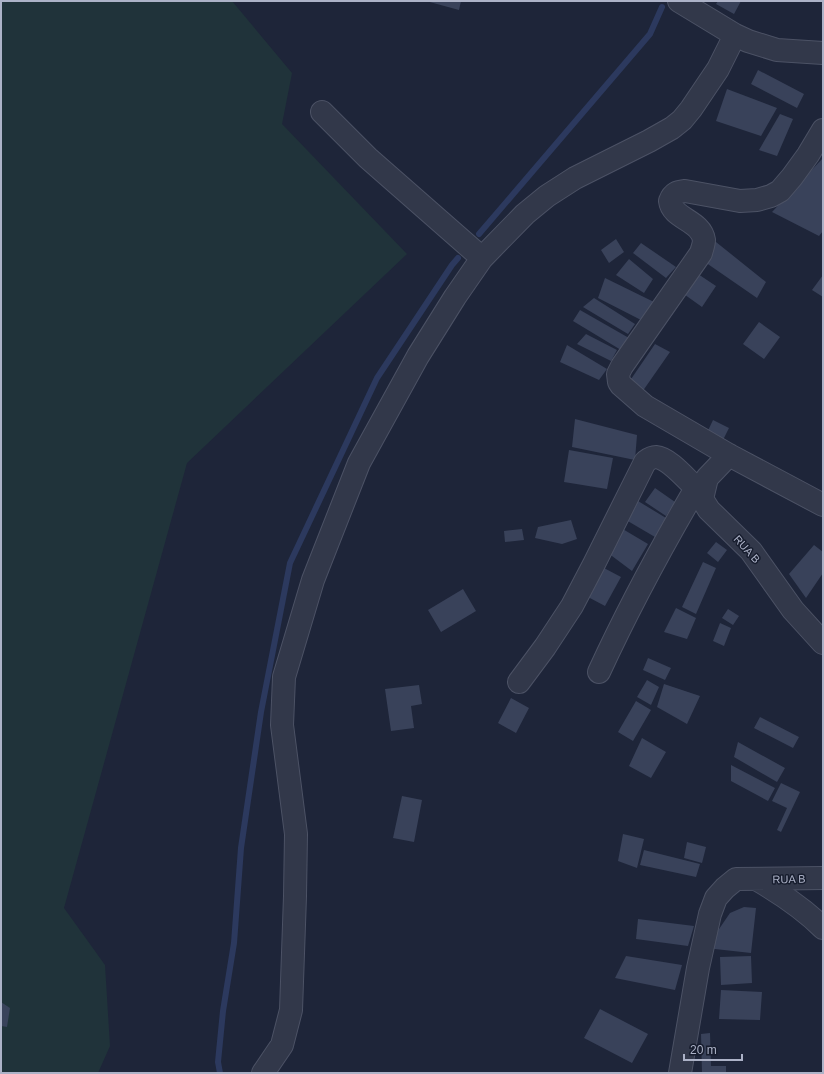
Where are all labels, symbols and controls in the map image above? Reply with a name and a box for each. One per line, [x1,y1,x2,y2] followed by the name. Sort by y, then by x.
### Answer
[731,533,763,565] street label: RUA B
[772,873,806,885] street label: RUA B
[684,1036,742,1062] scale bar
[690,1043,717,1057] text: 20 m

